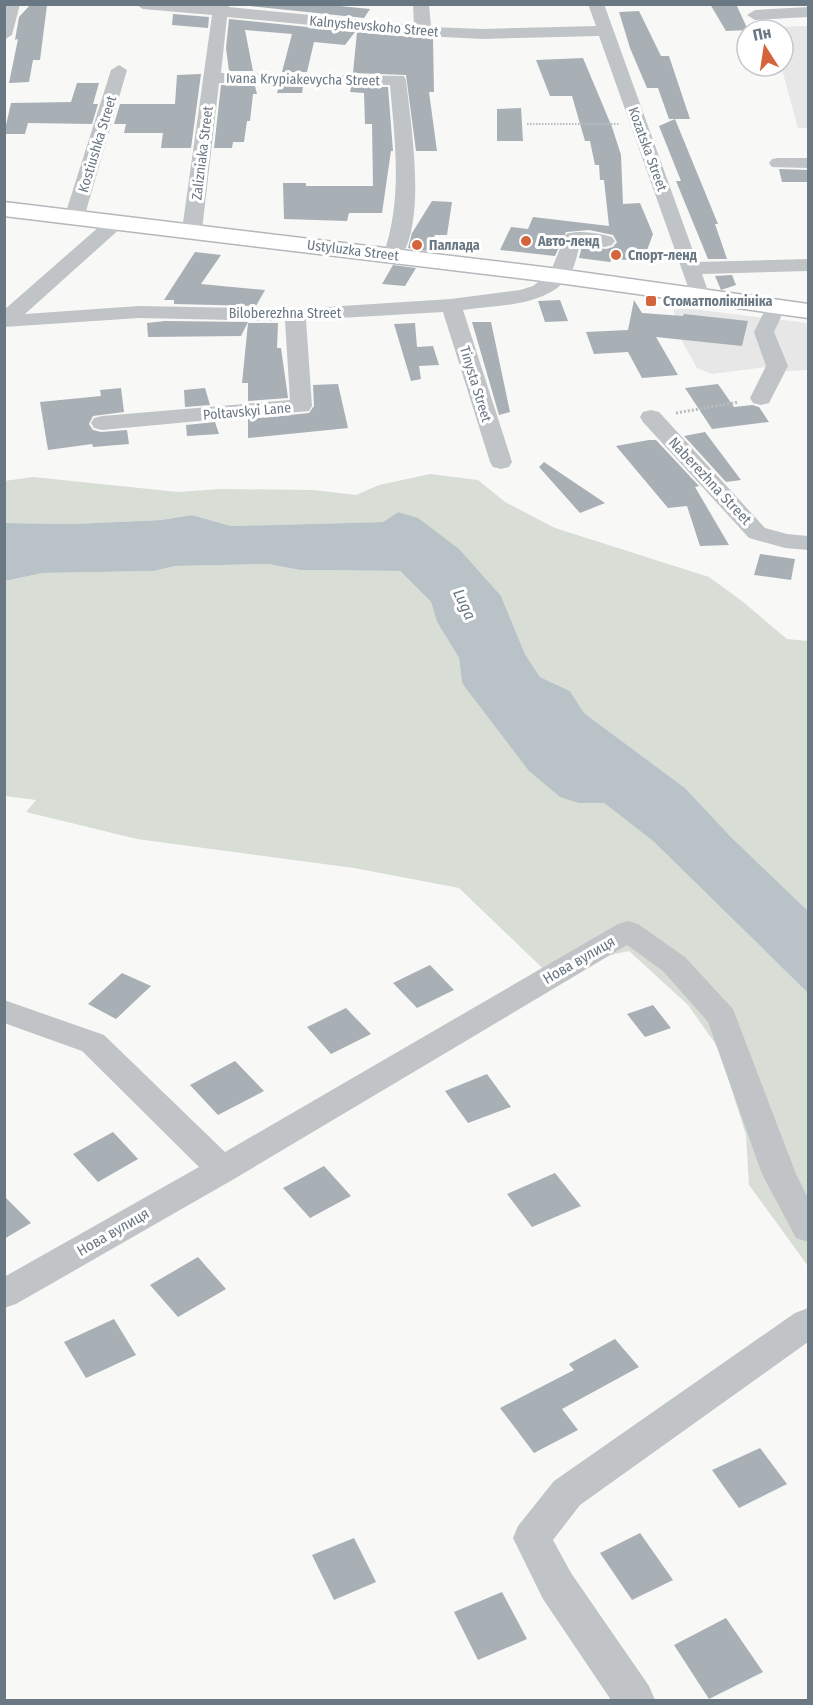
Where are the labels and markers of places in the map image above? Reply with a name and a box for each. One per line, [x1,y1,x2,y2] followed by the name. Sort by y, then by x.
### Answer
[537,233,599,250] place label: Авто-ленд
[519,234,533,248] marker: Авто-ленд
[429,237,480,254] place label: Паллада
[410,238,424,252] marker: Паллада
[628,247,697,264] place label: Спорт-ленд
[609,248,623,262] marker: Спорт-ленд
[663,293,772,310] place label: Стоматполіклініка
[644,294,658,308] marker: Стоматполіклініка

